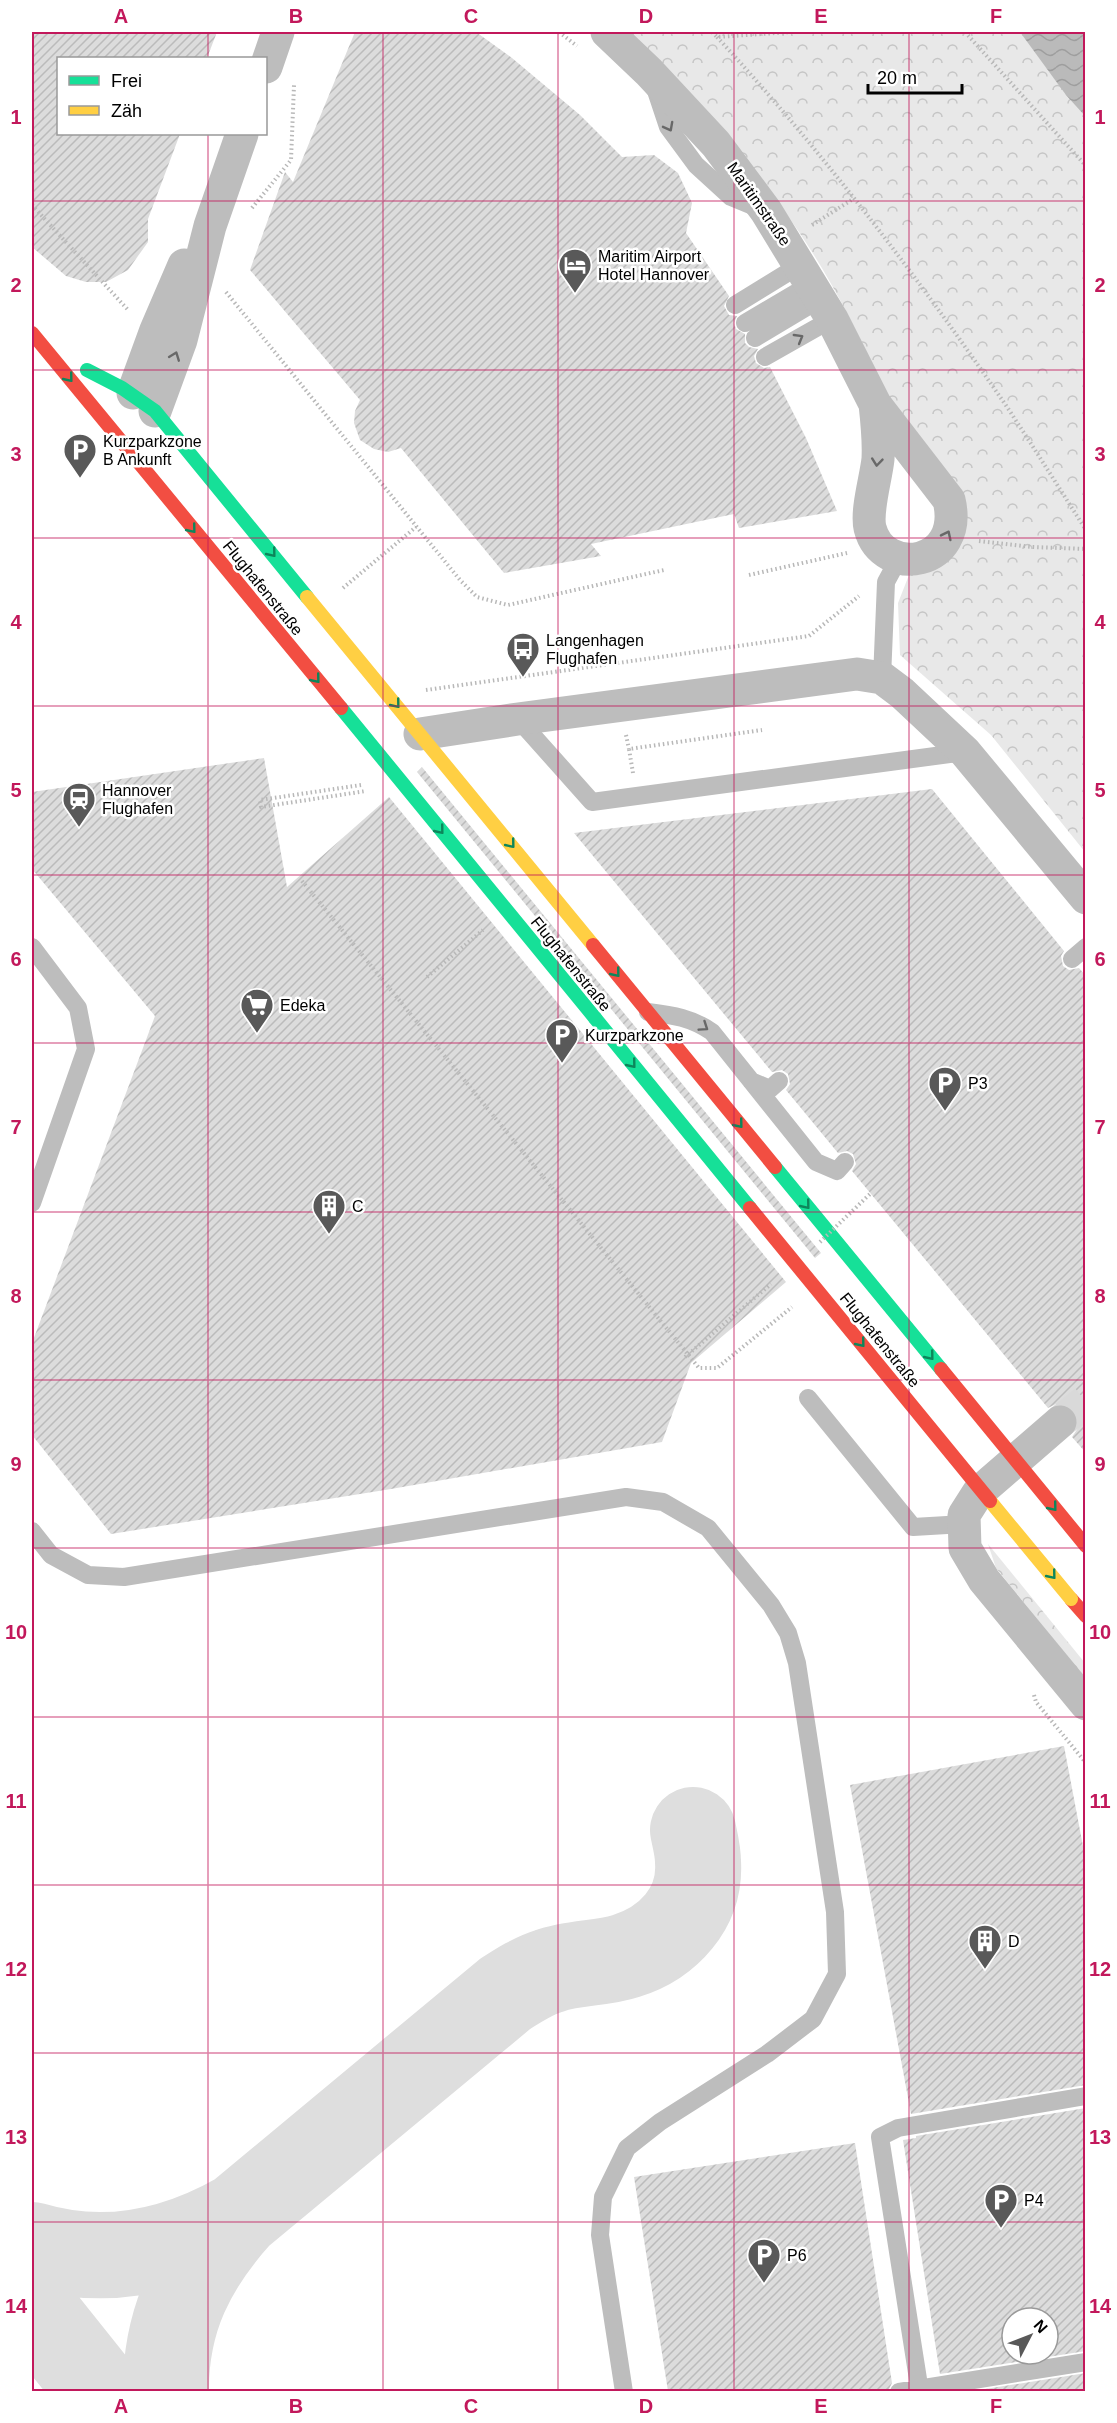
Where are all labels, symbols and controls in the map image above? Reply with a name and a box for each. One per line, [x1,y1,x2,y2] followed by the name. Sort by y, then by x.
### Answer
[114,5,128,27] text: A
[289,5,303,27] text: B
[464,5,478,27] text: C
[639,5,653,27] text: D
[814,5,828,27] text: E
[990,5,1002,27] text: F
[57,57,267,135] legend
[868,57,962,95] scale bar
[877,68,917,88] text: 20 m
[111,71,142,91] text: Frei
[111,101,142,121] text: Zäh
[10,106,22,128] text: 1
[1094,106,1106,128] text: 1
[662,121,674,132] one-way arrow
[724,159,794,249] street label: Maritimstraße
[557,247,593,294] hotel icon: Maritim Airport Hotel Hannover
[598,248,710,283] place label: Maritim Airport Hotel Hannover
[10,274,22,296] text: 2
[1094,274,1106,296] text: 2
[792,334,803,345] one-way arrow
[167,351,180,361] one-way arrow
[61,371,72,382] one-way arrow
[62,432,98,479] parking icon: Kurzparkzone B Ankunft
[103,433,202,468] place label: Kurzparkzone B Ankunft
[10,443,22,465] text: 3
[1094,443,1106,465] text: 3
[871,458,884,467] one-way arrow
[185,522,196,533] one-way arrow
[940,530,952,541] one-way arrow
[220,537,306,639] street label: Flughafenstraße
[265,546,276,557] one-way arrow
[10,611,22,633] text: 4
[1094,611,1106,633] text: 4
[505,631,541,678] bus stop icon: Langenhagen Flughafen
[546,632,644,667] place label: Langenhagen Flughafen
[309,672,320,683] one-way arrow
[388,697,399,708] one-way arrow
[10,779,22,801] text: 5
[1094,779,1106,801] text: 5
[61,781,97,828] station icon: Hannover Flughafen
[102,782,173,817] place label: Hannover Flughafen
[433,823,444,834] one-way arrow
[503,837,514,848] one-way arrow
[528,913,614,1015] street label: Flughafenstraße
[10,948,22,970] text: 6
[1094,948,1106,970] text: 6
[608,966,619,977] one-way arrow
[239,987,275,1034] supermarket icon: Edeka
[280,997,325,1014] place label: Edeka
[544,1017,580,1064] parking icon: Kurzparkzone
[697,1020,708,1031] one-way arrow
[585,1027,684,1044] place label: Kurzparkzone
[625,1057,636,1068] one-way arrow
[927,1065,963,1112] parking icon: P3
[968,1075,988,1092] place label: P3
[10,1116,22,1138] text: 7
[1094,1116,1106,1138] text: 7
[732,1117,743,1128] one-way arrow
[311,1188,347,1235] building icon: C
[352,1198,364,1215] place label: C
[799,1198,810,1209] one-way arrow
[10,1285,22,1307] text: 8
[1094,1285,1106,1307] text: 8
[837,1289,923,1391] street label: Flughafenstraße
[854,1336,865,1347] one-way arrow
[922,1349,933,1360] one-way arrow
[10,1453,22,1475] text: 9
[1094,1453,1106,1475] text: 9
[1046,1500,1057,1511] one-way arrow
[1044,1568,1055,1579] one-way arrow
[5,1621,27,1643] text: 10
[1089,1621,1111,1643] text: 10
[5,1790,27,1812] text: 11
[1089,1790,1111,1812] text: 11
[967,1923,1003,1970] building icon: D
[1008,1933,1020,1950] place label: D
[5,1958,27,1980] text: 12
[1089,1958,1111,1980] text: 12
[5,2126,27,2148] text: 13
[1089,2126,1111,2148] text: 13
[983,2182,1019,2229] parking icon: P4
[1024,2192,1044,2209] place label: P4
[746,2237,782,2284] parking icon: P6
[787,2247,807,2264] place label: P6
[5,2295,28,2317] text: 14
[1089,2295,1112,2317] text: 14
[1000,2306,1060,2366] north arrow
[1031,2316,1051,2336] text: N
[114,2395,128,2417] text: A
[289,2395,303,2417] text: B
[464,2395,478,2417] text: C
[639,2395,653,2417] text: D
[814,2395,828,2417] text: E
[990,2395,1002,2417] text: F

